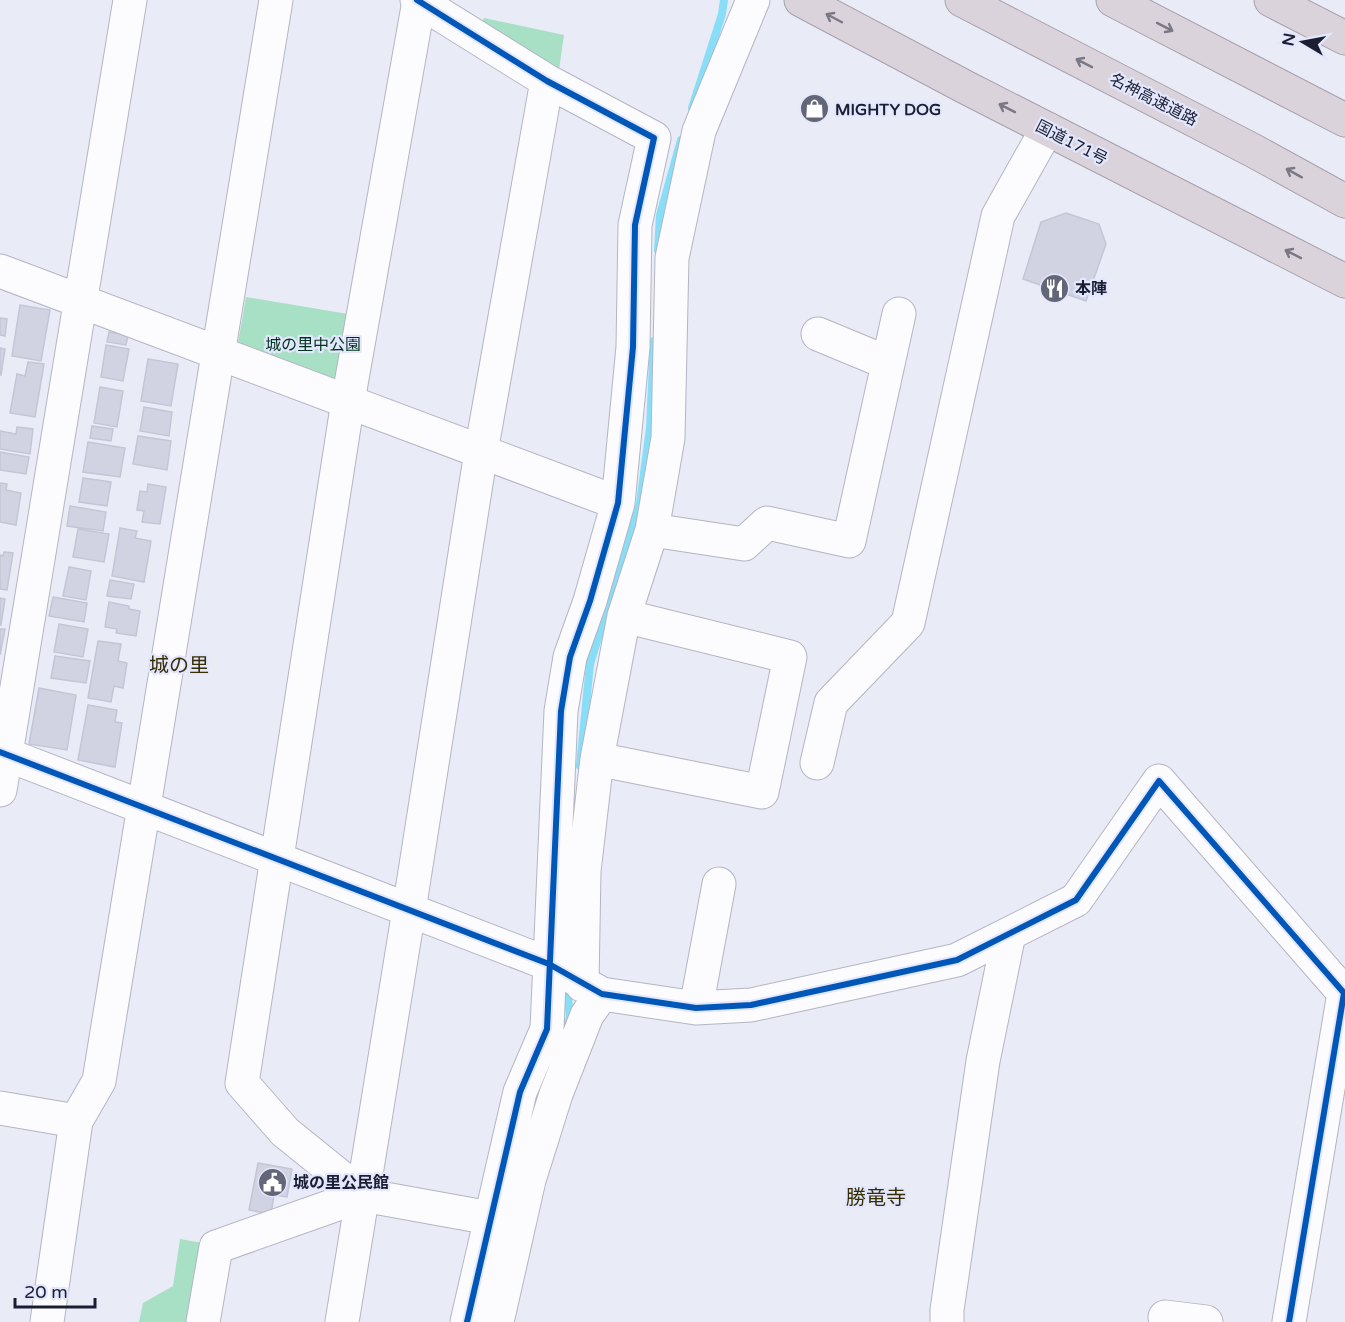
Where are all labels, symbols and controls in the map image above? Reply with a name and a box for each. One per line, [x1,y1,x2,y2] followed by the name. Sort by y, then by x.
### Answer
[826,12,844,23] one-way arrow
[1273,12,1333,72] north arrow
[1155,22,1173,33] one-way arrow
[1278,32,1300,48] text: N
[1075,57,1093,68] one-way arrow
[1106,69,1201,131] street label: 名神高速道路
[798,93,830,125] shop icon: MIGHTY DOG
[835,100,941,120] place label: MIGHTY DOG
[998,102,1016,114] one-way arrow
[1032,116,1111,170] street label: 国道171号
[1285,167,1303,178] one-way arrow
[1284,248,1302,260] one-way arrow
[1038,272,1070,304] restaurant icon: 本陣
[1075,279,1107,299] place label: 本陣
[265,335,361,355] park label: 城の里中公園
[149,654,209,678] district label: 城の里
[256,1166,288,1198] public building icon: 城の里公民館
[293,1173,389,1193] place label: 城の里公民館
[846,1186,906,1210] district label: 勝竜寺
[15,1271,94,1309] scale bar
[24,1281,68,1303] text: 20 m

